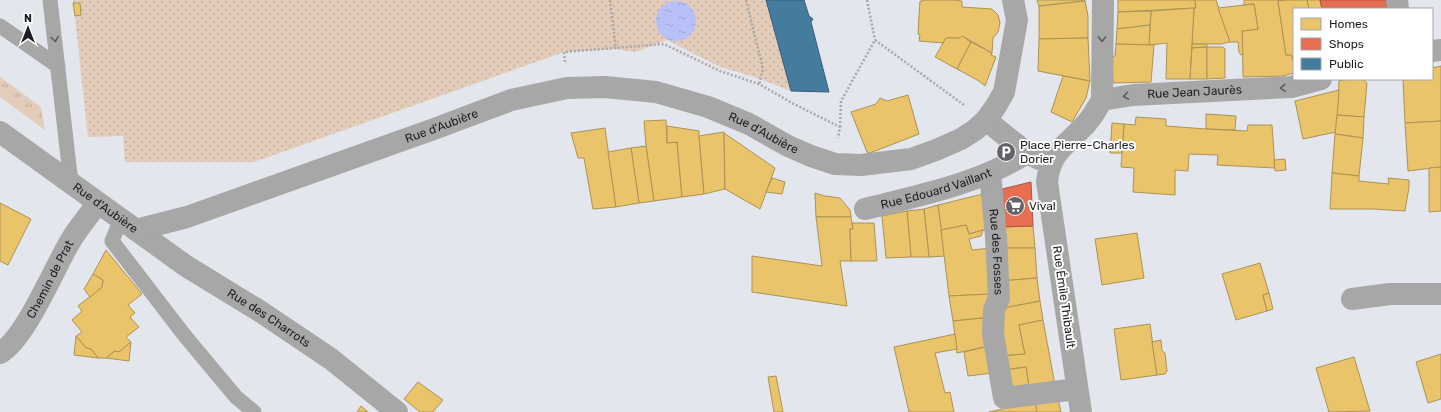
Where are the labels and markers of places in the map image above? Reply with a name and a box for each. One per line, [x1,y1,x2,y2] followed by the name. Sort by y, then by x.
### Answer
[1020,138,1135,166] place label: Place Pierre-Charles Dorier
[995,141,1017,163] parking icon: Place Pierre-Charles Dorier
[1004,195,1026,217] supermarket icon: Vival
[1029,199,1056,213] place label: Vival

